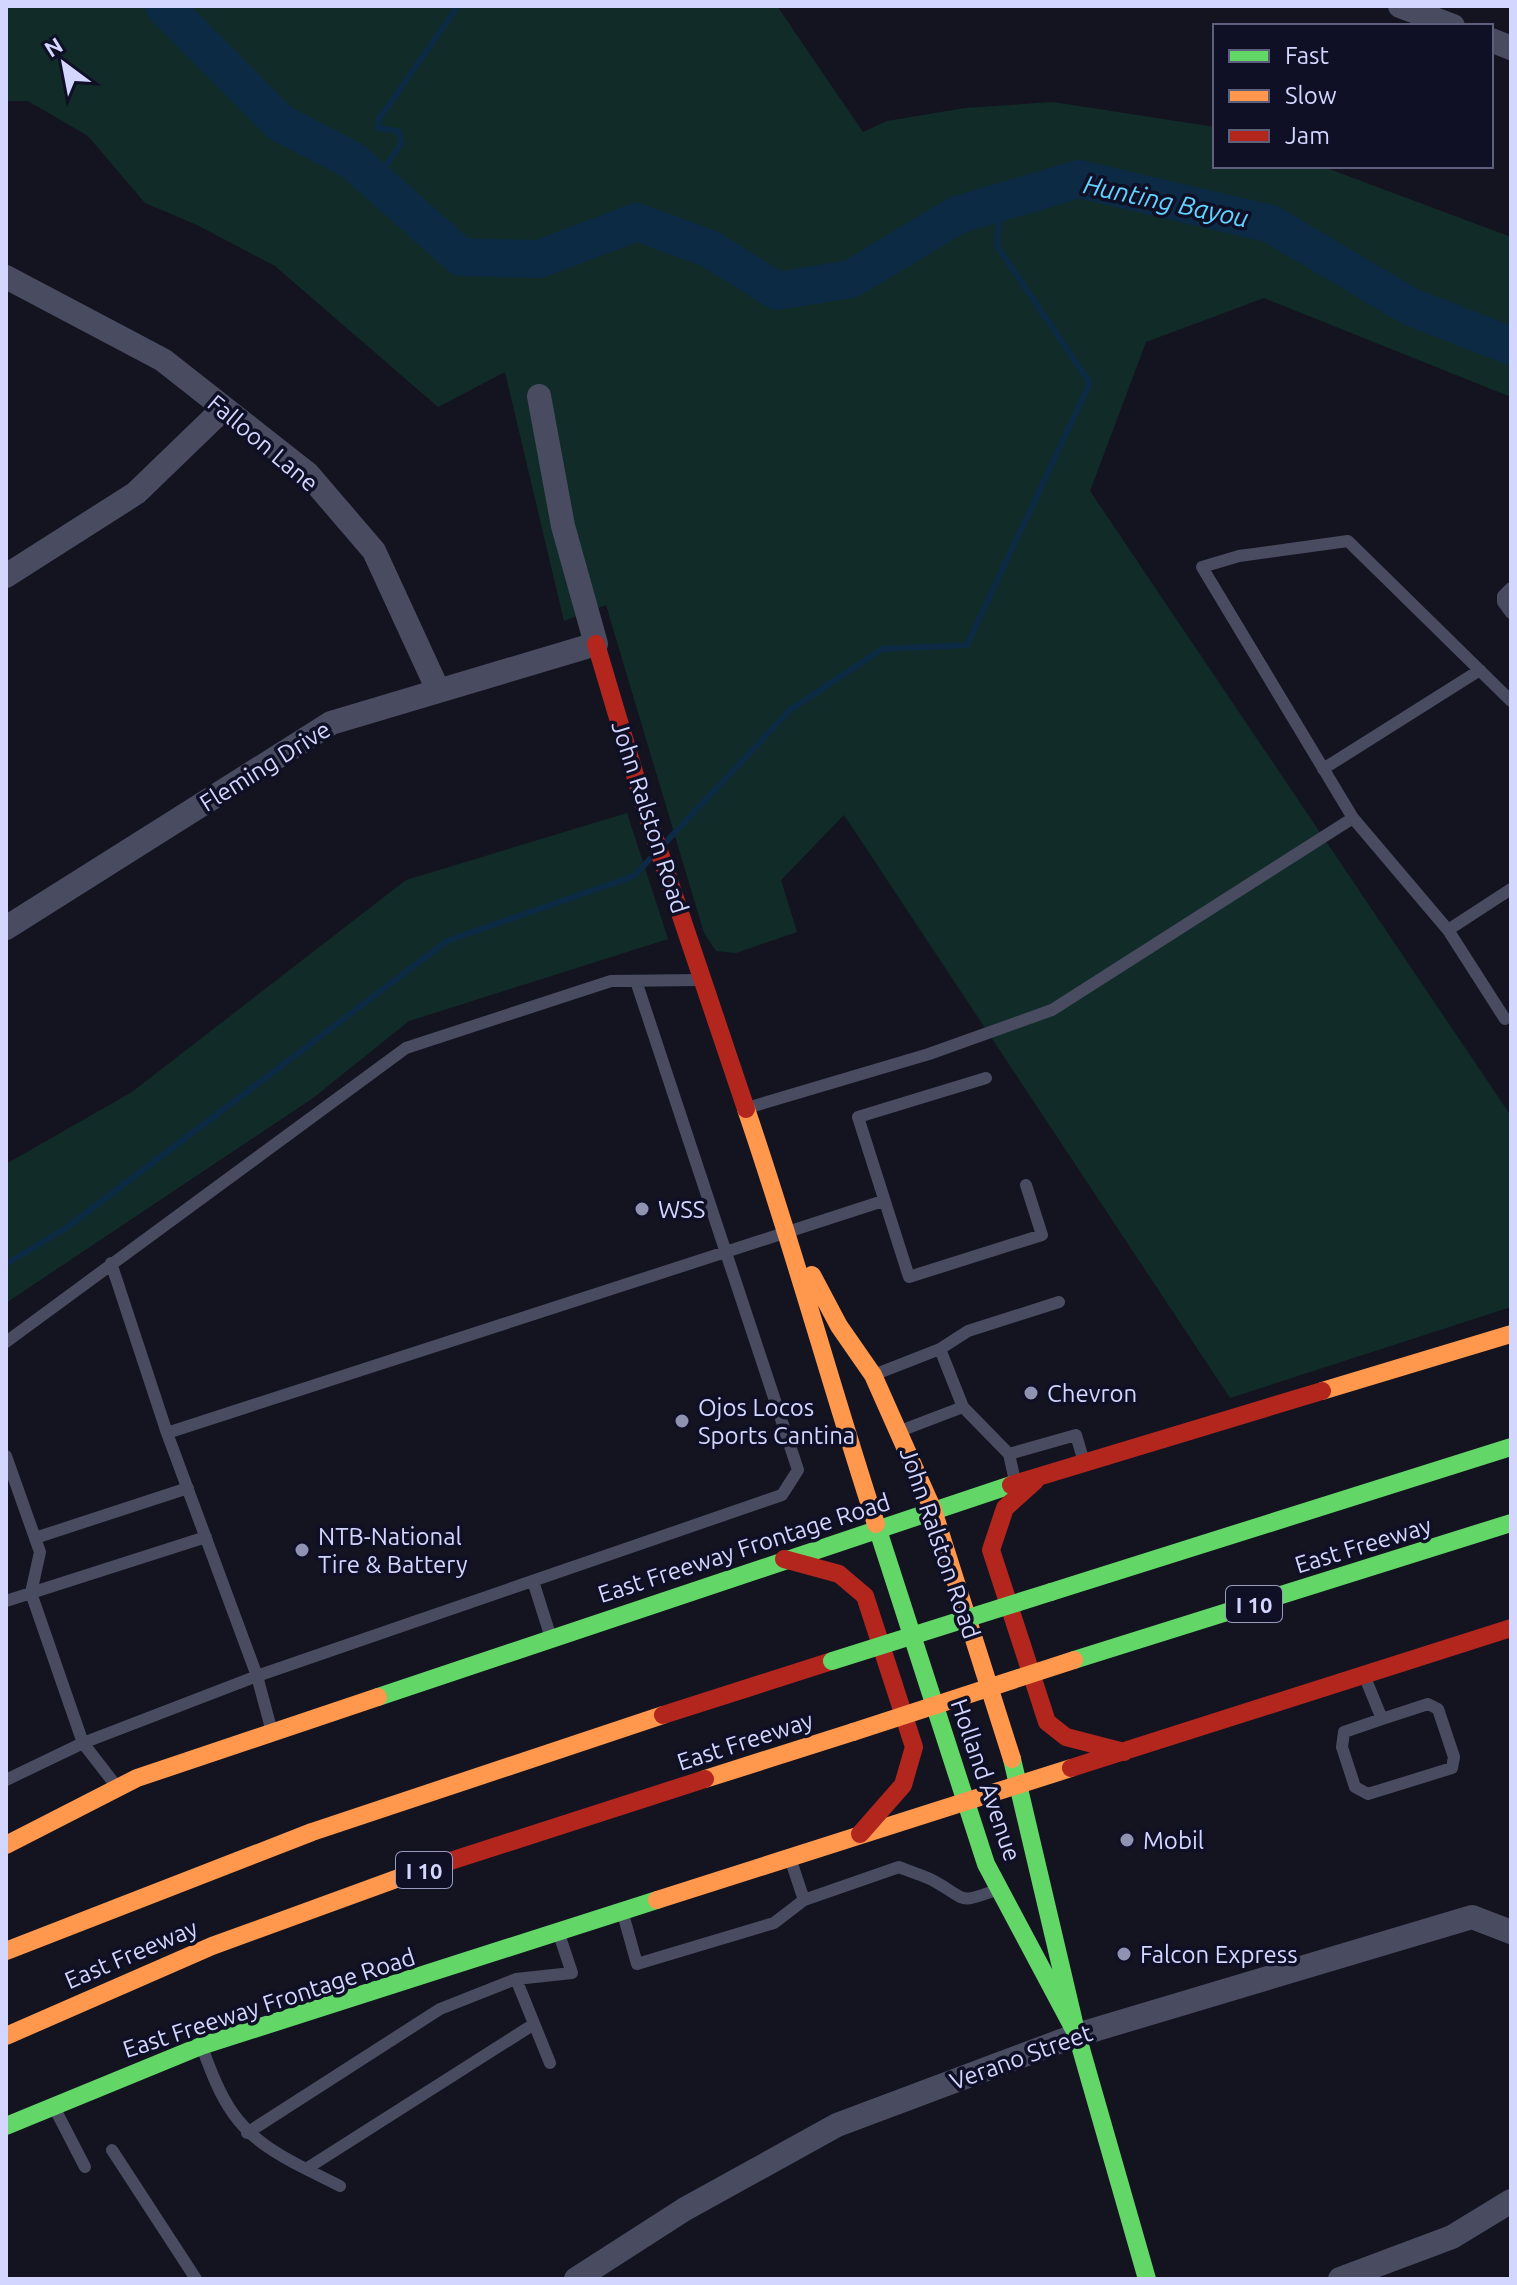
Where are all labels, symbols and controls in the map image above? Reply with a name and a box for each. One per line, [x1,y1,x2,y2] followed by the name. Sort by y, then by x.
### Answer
[24,24,104,104] north arrow
[1213,24,1493,168] legend
[40,32,67,62] text: N
[1285,42,1329,69] text: Fast
[1285,82,1337,109] text: Slow
[1285,122,1330,149] text: Jam
[1081,169,1251,233] water label: Hunting Bayou
[202,389,324,497] street label: Falloon Lane
[195,715,335,817] street label: Fleming Drive
[606,717,694,917] street label: John Ralston Road
[658,1196,705,1223] place label: WSS
[633,1200,651,1218] marker: WSS
[1047,1380,1137,1407] place label: Chevron
[1022,1384,1040,1402] marker: Chevron
[698,1394,855,1449] place label: Ojos Locos Sports Cantina
[673,1412,691,1430] marker: Ojos Locos Sports Cantina
[895,1444,985,1642] street label: John Ralston Road
[595,1488,893,1608] street label: East Freeway Frontage Road
[1291,1511,1435,1579] street label: East Freeway
[318,1523,468,1578] place label: NTB-National Tire & Battery
[293,1541,311,1559] marker: NTB-National Tire & Battery
[1226,1586,1282,1622] road number: I 10
[946,1695,1026,1865] street label: Holland Avenue
[674,1706,817,1776] street label: East Freeway
[1143,1827,1204,1854] place label: Mobil
[1118,1831,1136,1849] marker: Mobil
[396,1852,452,1888] road number: I 10
[61,1914,202,1994] street label: East Freeway
[1140,1941,1298,1968] place label: Falcon Express
[120,1943,418,2063] street label: East Freeway Frontage Road
[1115,1945,1133,1963] marker: Falcon Express
[946,2019,1096,2095] street label: Verano Street

